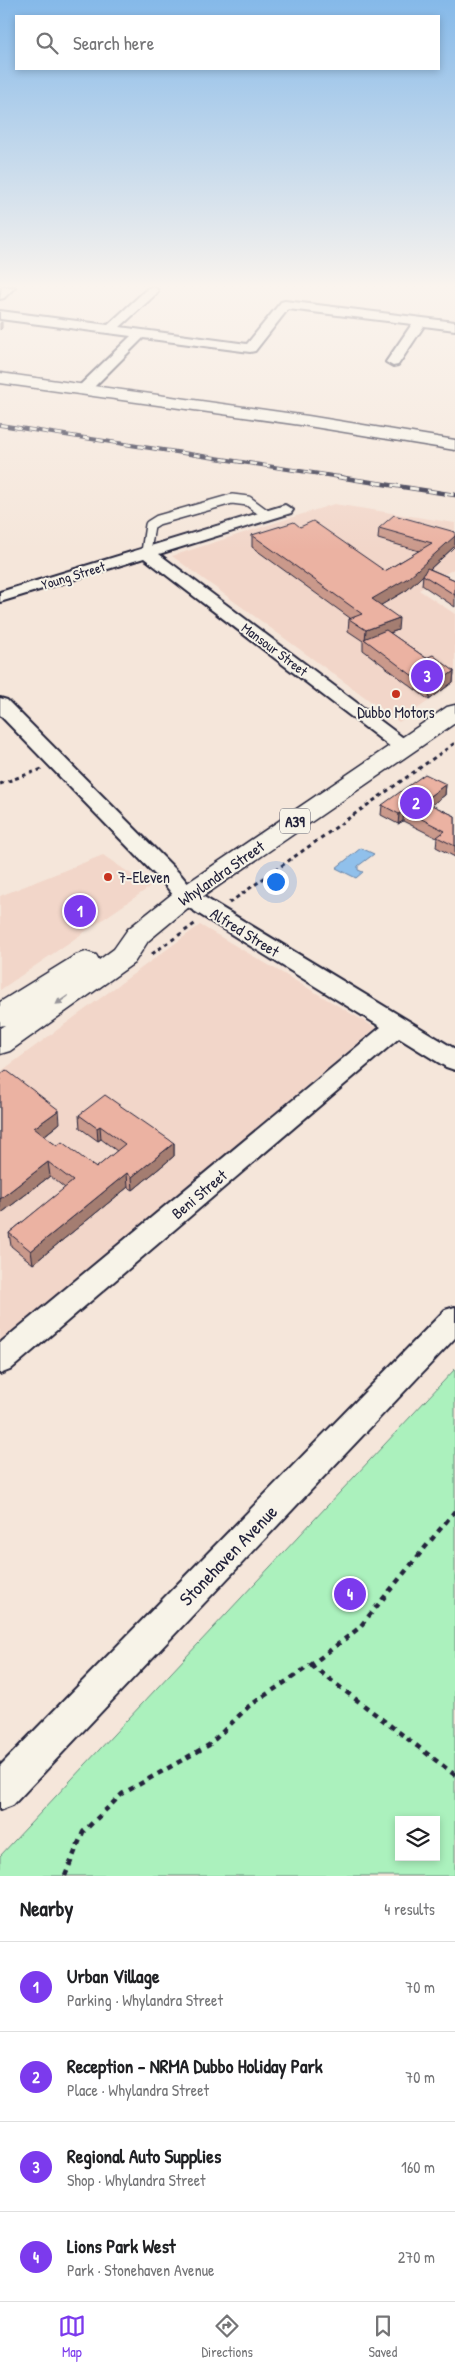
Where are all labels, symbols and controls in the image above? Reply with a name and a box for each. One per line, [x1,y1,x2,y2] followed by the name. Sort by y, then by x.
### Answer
[15,15,440,70] search box
[33,29,61,57] icon: search
[73,30,154,56] text: Search here
[39,556,108,595] street label: Young Street
[238,618,312,680] street label: Mansour Street
[411,657,443,695] pin: 3
[390,688,402,700] marker: Dubbo Motors
[357,701,435,723] place label: Dubbo Motors
[400,784,432,822] pin: 2
[280,808,310,834] road number: A39
[173,835,269,911] street label: Whylandra Street
[118,866,170,888] place label: 7-Eleven
[263,869,289,895] your location
[102,871,114,883] marker: 7-Eleven
[64,892,96,930] pin: 1
[206,902,284,962] street label: Alfred Street
[55,995,69,1005] one-way arrow
[167,1164,232,1224] street label: Beni Street
[173,1499,283,1611] street label: Stonehaven Avenue
[334,1575,366,1613] pin: 4
[395,1816,440,1861] map controls
[395,1816,440,1861] button: layers
[20,1894,73,1923] text: Nearby
[384,1898,435,1920] text: 4 results
[67,1963,160,1989] text: Urban Village
[33,1976,39,1998] text: 1
[405,1976,435,1998] text: 70 m
[67,1989,223,2011] text: Parking · Whylandra Street
[67,2053,323,2079] text: Reception - NRMA Dubbo Holiday Park
[32,2066,40,2088] text: 2
[405,2066,435,2088] text: 70 m
[67,2079,209,2101] text: Place · Whylandra Street
[67,2143,221,2169] text: Regional Auto Supplies
[32,2156,40,2178] text: 3
[401,2156,435,2178] text: 160 m
[67,2169,206,2191] text: Shop · Whylandra Street
[67,2233,176,2259] text: Lions Park West
[33,2246,39,2268] text: 4
[398,2246,435,2268] text: 270 m
[67,2259,214,2281] text: Park · Stonehaven Avenue
[58,2312,86,2361] tab: Map
[201,2312,253,2361] tab: Directions
[369,2312,397,2361] tab: Saved

